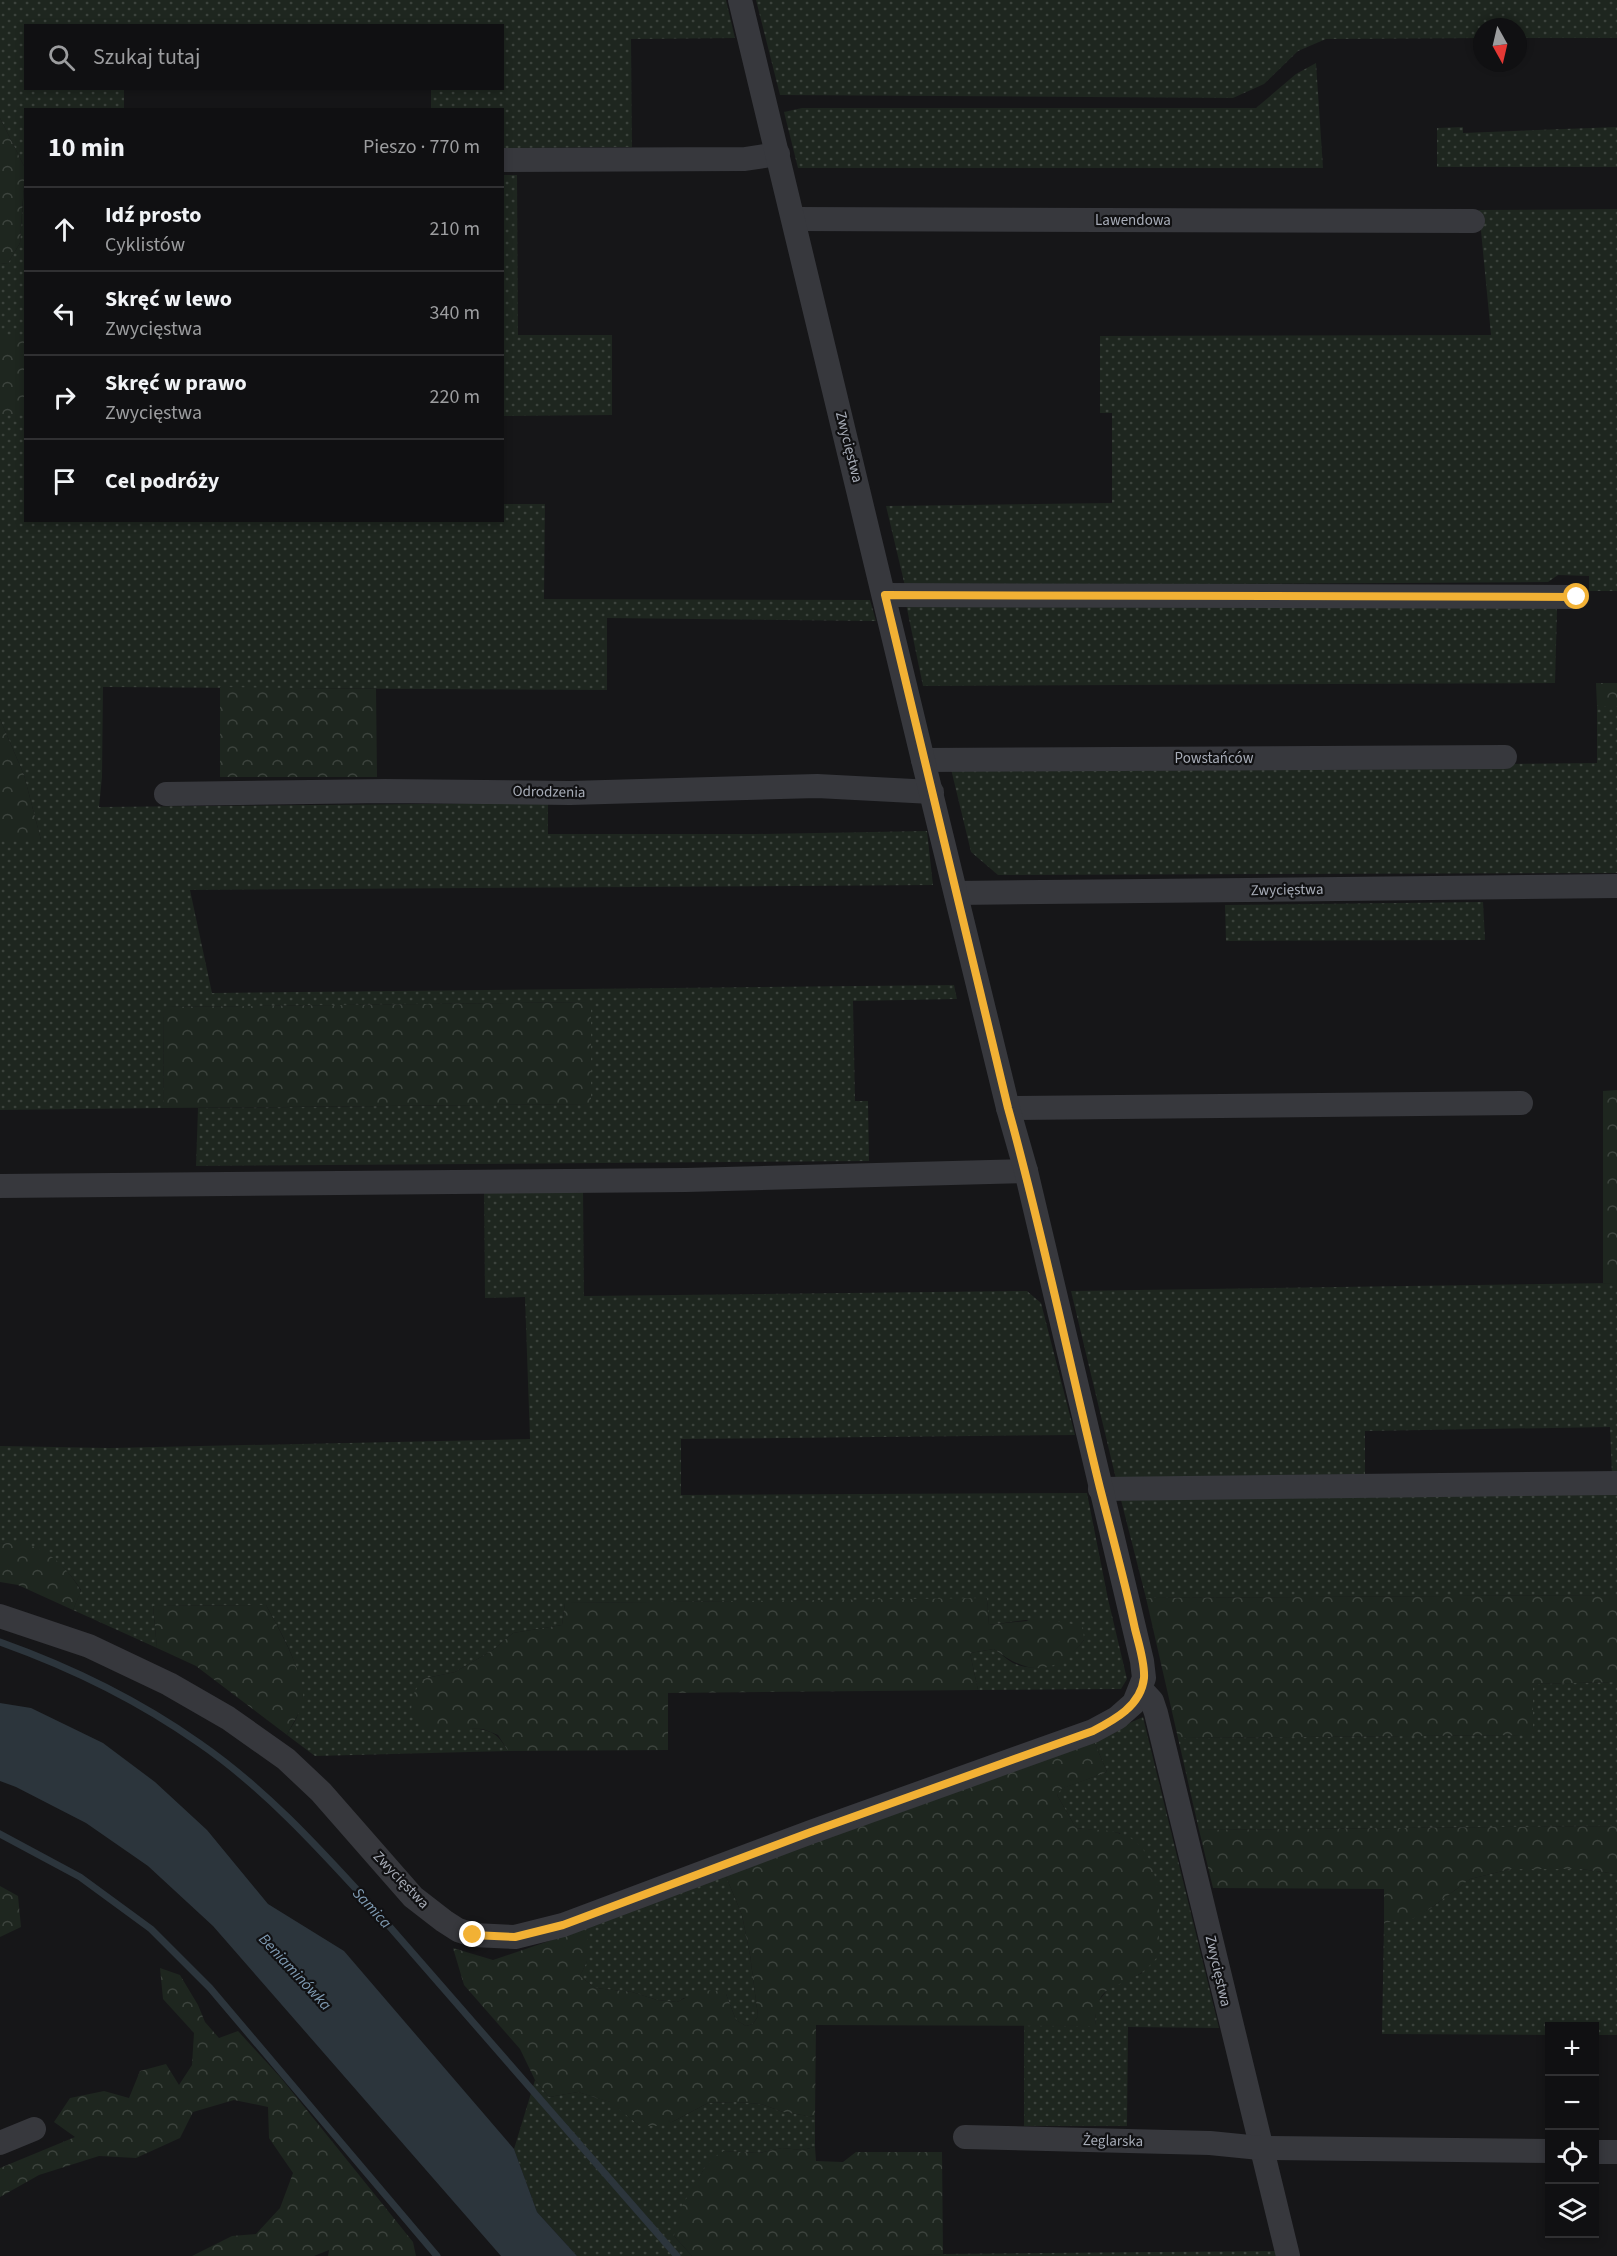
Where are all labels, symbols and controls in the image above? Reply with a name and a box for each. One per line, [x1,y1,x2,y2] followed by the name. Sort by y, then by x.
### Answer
[1473,18,1527,72] north arrow
[24,24,504,90] search box
[45,41,78,74] icon: search
[93,41,200,73] text: Szukaj tutaj
[48,129,125,166] text: 10 min
[363,133,480,161] text: Pieszo · 770 m
[105,199,202,231] text: Idź prosto
[1095,210,1171,231] street label: Lawendowa
[48,213,81,246] icon: ahead
[430,215,480,243] text: 210 m
[105,231,185,259] text: Cyklistów
[105,283,232,315] text: Skręć w lewo
[48,297,81,330] icon: left
[430,299,480,327] text: 340 m
[105,315,202,343] text: Zwycięstwa
[105,367,247,399] text: Skręć w prawo
[48,381,81,414] icon: right
[430,383,480,411] text: 220 m
[105,399,202,427] text: Zwycięstwa
[830,409,868,485] street label: Zwycięstwa
[48,465,81,498] icon: arrive
[105,465,219,497] text: Cel podróży
[1563,583,1589,609] route start
[1175,748,1254,769] street label: Powstańców
[512,781,586,803] street label: Odrodzenia
[1250,879,1324,901] street label: Zwycięstwa
[368,1847,434,1913] street label: Zwycięstwa
[347,1883,397,1934] water label: Samica
[459,1921,485,1947] route end
[254,1929,337,2016] water label: Beniaminówka
[1200,1933,1236,2009] street label: Zwycięstwa
[1545,2022,1599,2238] map controls
[1545,2022,1599,2076] button: +
[1545,2076,1599,2130] button: −
[1083,2130,1143,2152] street label: Żeglarska
[1545,2130,1599,2184] button: locate
[1545,2184,1599,2238] button: layers

